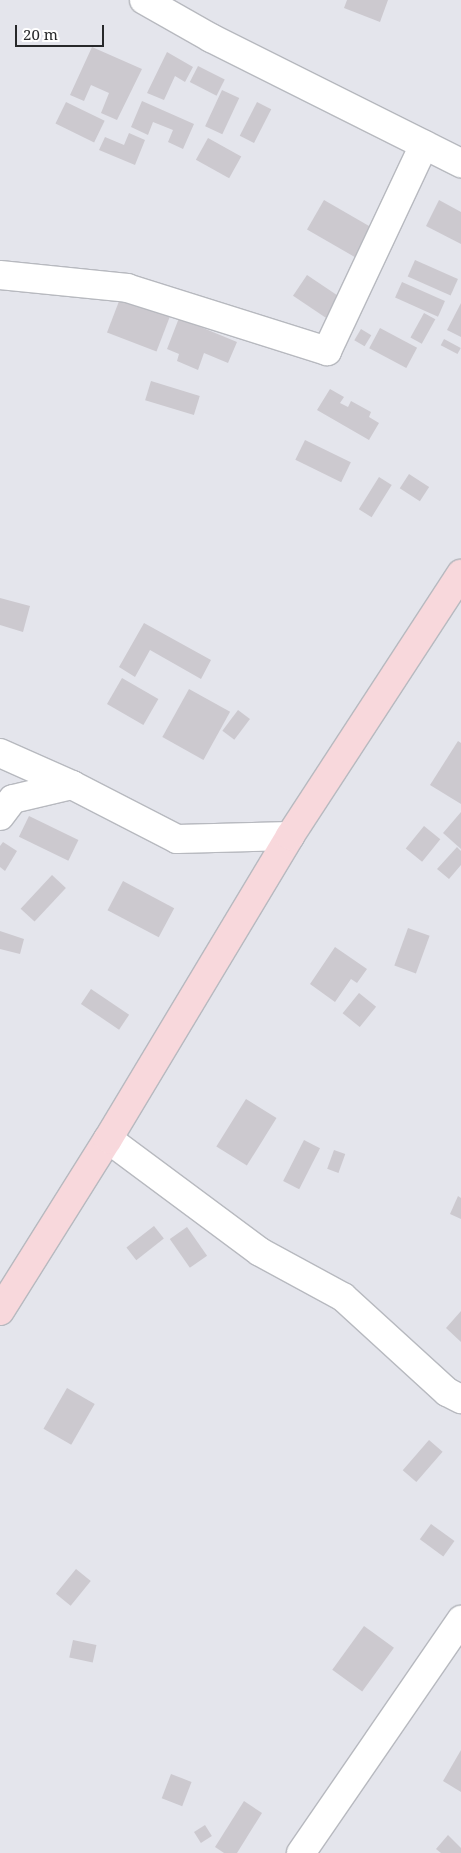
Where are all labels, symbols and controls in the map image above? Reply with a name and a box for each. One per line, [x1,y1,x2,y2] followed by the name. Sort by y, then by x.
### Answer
[18,15,106,47] scale bar
[23,24,58,44] text: 20 m

